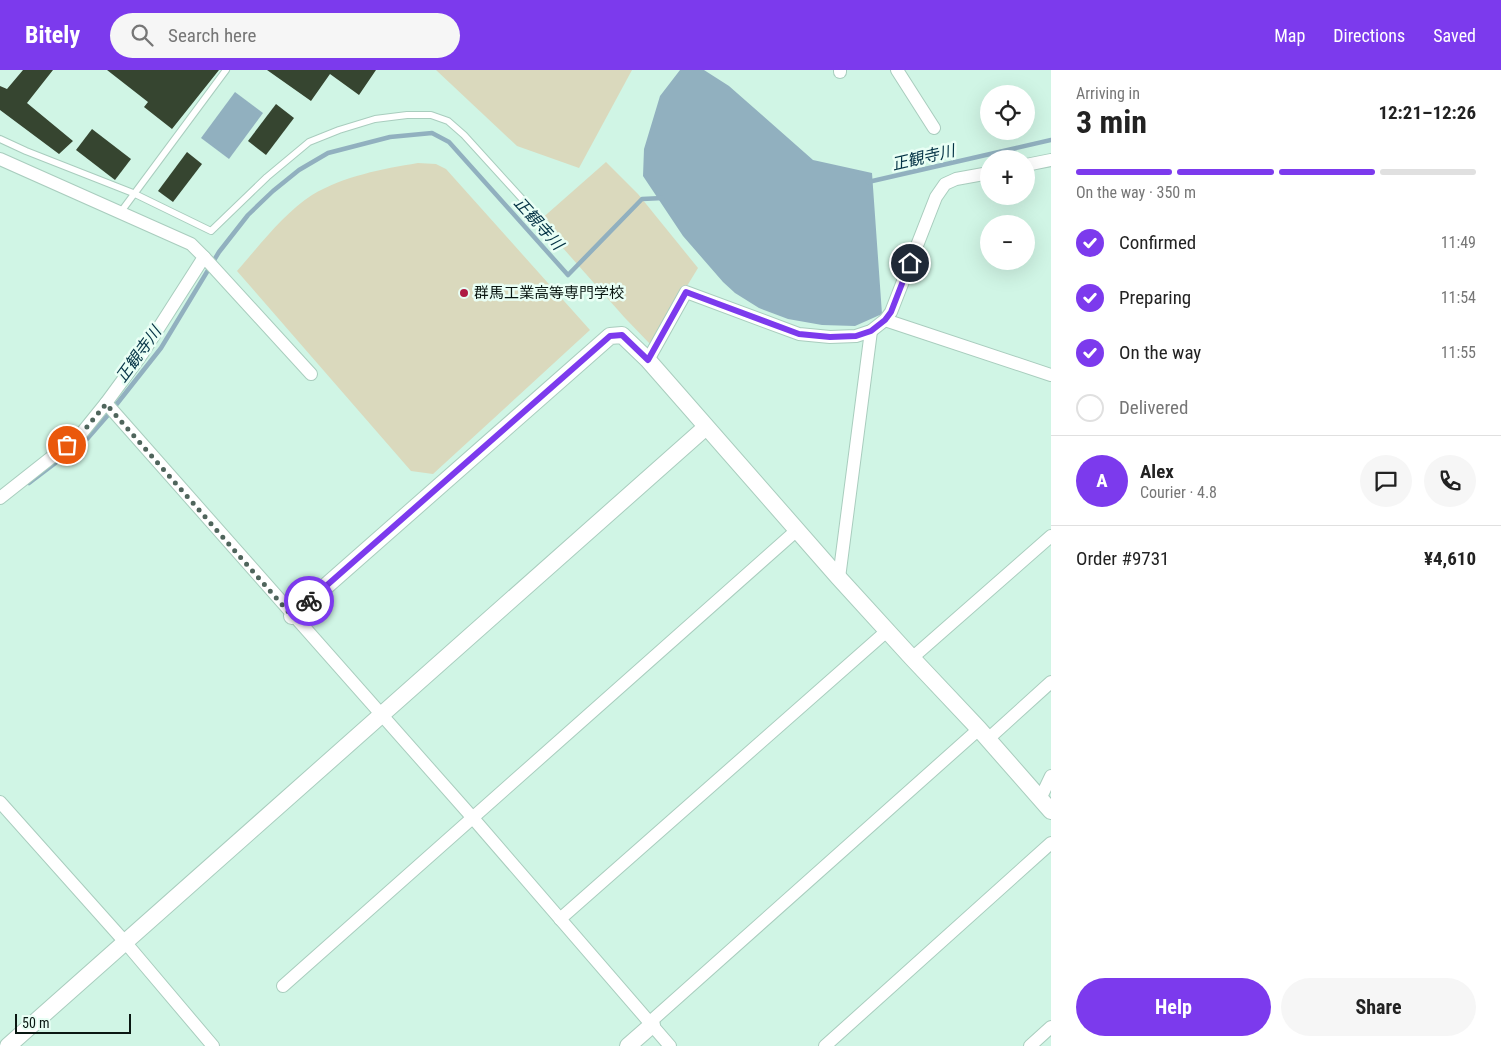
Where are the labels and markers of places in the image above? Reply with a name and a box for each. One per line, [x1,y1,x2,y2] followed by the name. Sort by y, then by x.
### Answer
[889,242,931,284] pin
[474,284,624,302] place label: 群馬工業高等専門学校
[458,287,470,299] marker: 群馬工業高等専門学校
[46,424,88,466] pin

